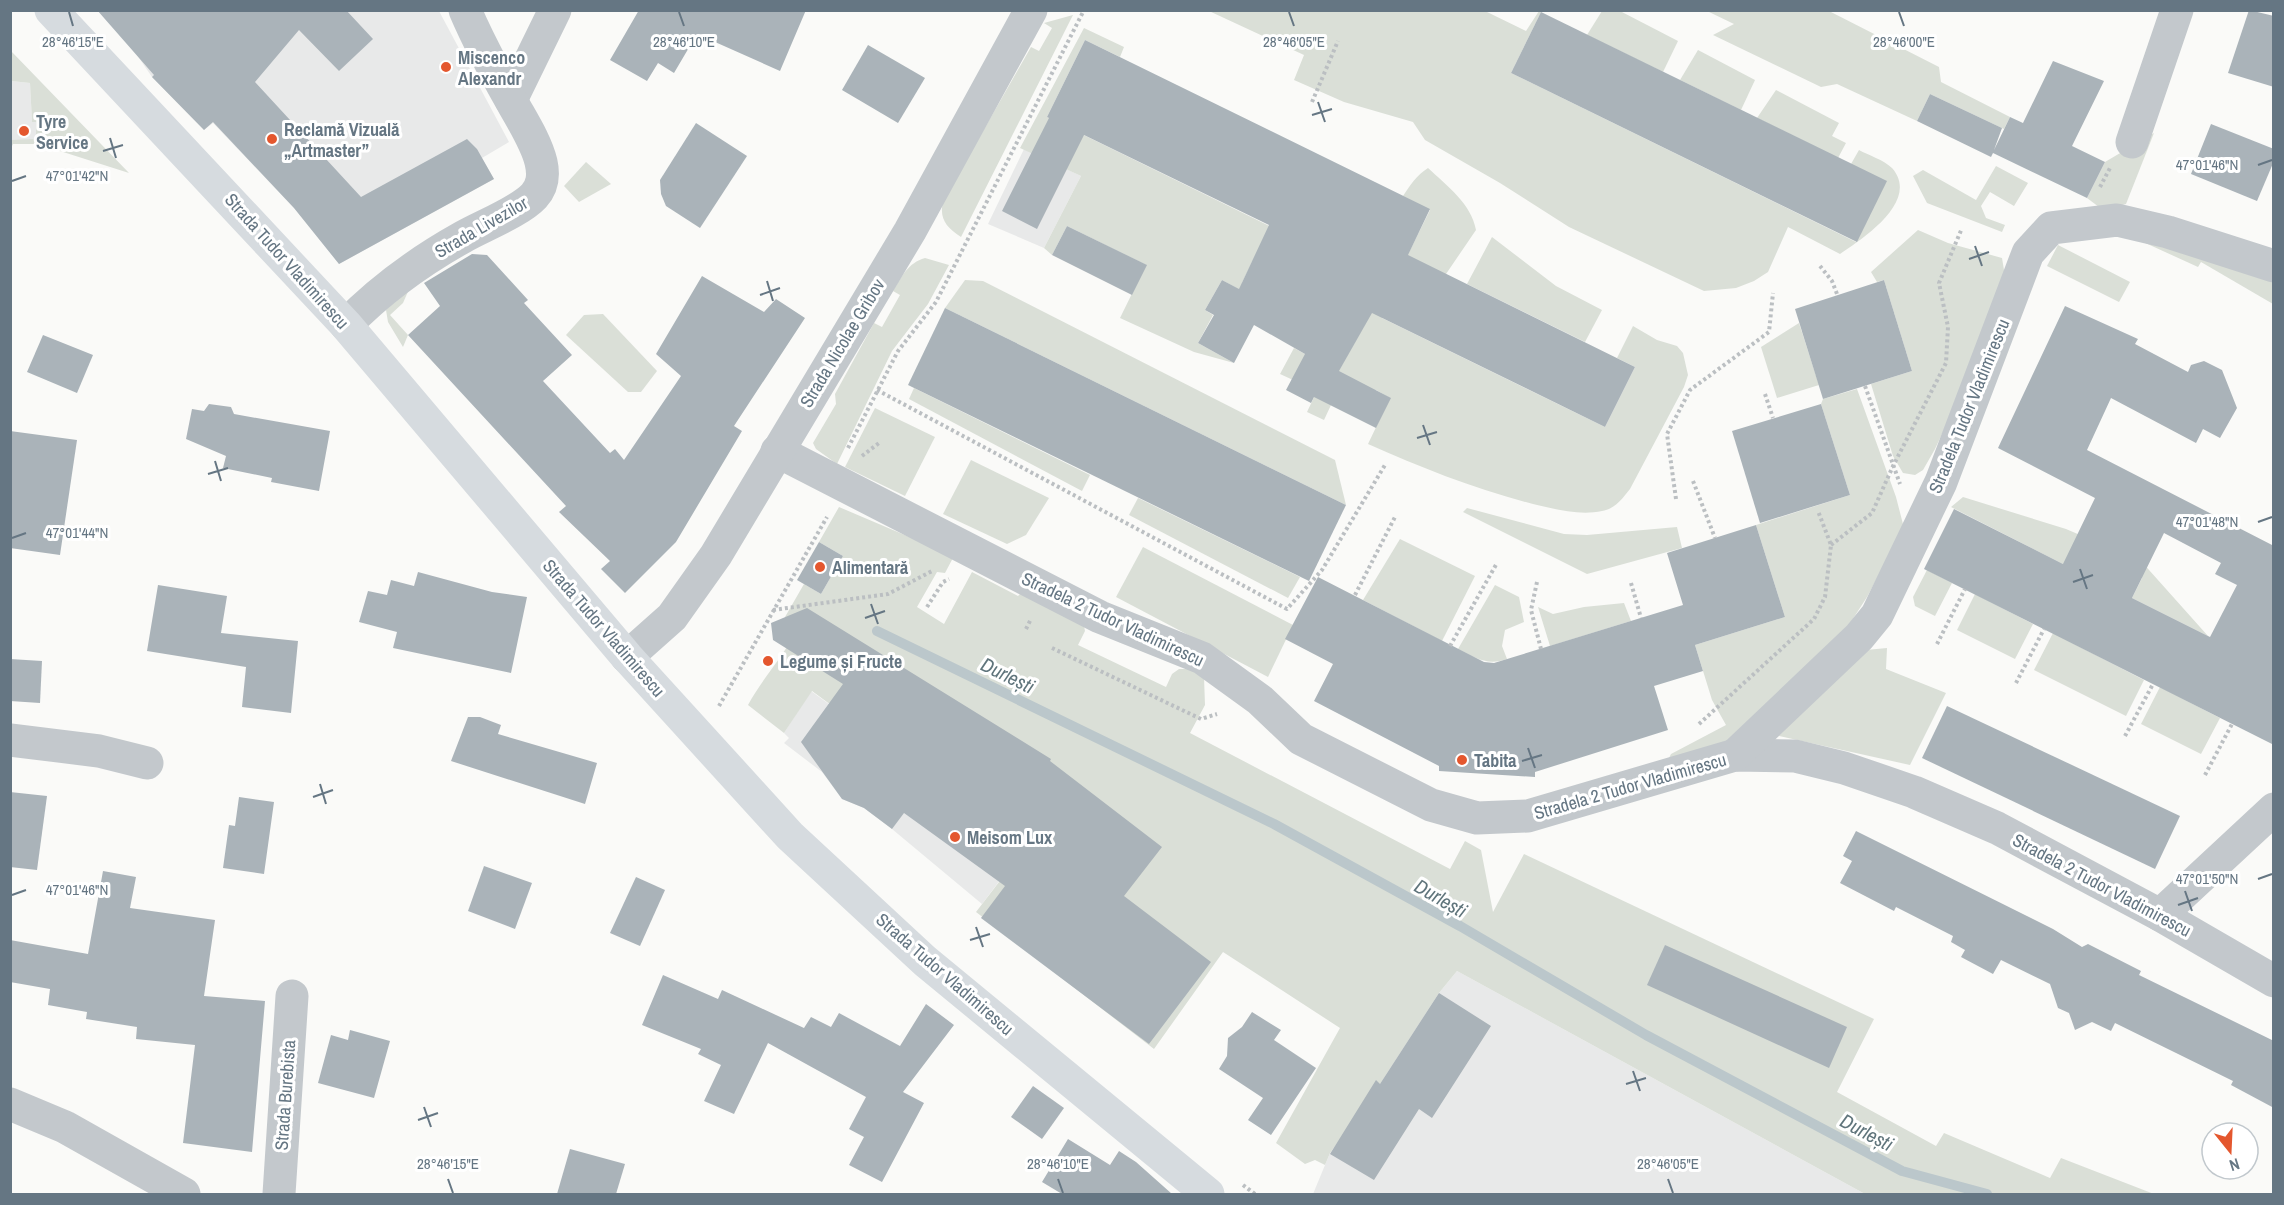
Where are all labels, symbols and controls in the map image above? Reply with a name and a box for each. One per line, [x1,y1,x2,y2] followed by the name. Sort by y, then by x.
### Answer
[42,31,104,52] text: 28°46'15"E
[653,31,715,52] text: 28°46'10"E
[1263,31,1325,52] text: 28°46'05"E
[1873,31,1935,52] text: 28°46'00"E
[458,45,525,91] place label: Miscenco Alexandr
[439,60,453,74] marker: Miscenco Alexandr
[36,109,89,155] place label: Tyre Service
[284,117,400,163] place label: Reclamă Vizuală „Artmaster”
[17,124,31,138] marker: Tyre Service
[265,132,279,146] marker: Reclamă Vizuală „Artmaster”
[2176,154,2238,175] text: 47°01'46"N
[46,165,108,186] text: 47°01'42"N
[219,188,355,334] street label: Strada Tudor Vladimirescu
[430,190,532,264] street label: Strada Livezilor
[794,273,891,412] street label: Strada Nicolae Gribov
[1923,315,2015,497] street label: Stradela Tudor Vladimirescu
[2176,511,2238,532] text: 47°01'48"N
[46,522,108,543] text: 47°01'44"N
[537,554,671,702] street label: Strada Tudor Vladimirescu
[832,555,909,580] place label: Alimentară
[813,560,827,574] marker: Alimentară
[1018,566,1208,672] street label: Stradela 2 Tudor Vladimirescu
[780,649,902,674] place label: Legume și Fructe
[977,650,1040,700] water label: Durlești
[761,654,775,668] marker: Legume și Fructe
[1531,747,1729,825] street label: Stradela 2 Tudor Vladimirescu
[1474,748,1517,773] place label: Tabita
[1455,753,1469,767] marker: Tabita
[967,825,1053,850] place label: Meisom Lux
[2008,827,2196,943] street label: Stradela 2 Tudor Vladimirescu
[948,830,962,844] marker: Meisom Lux
[2176,868,2238,889] text: 47°01'50"N
[1410,872,1473,924] water label: Durlești
[46,879,108,900] text: 47°01'46"N
[871,907,1019,1041] street label: Strada Tudor Vladimirescu
[269,1039,301,1151] street label: Strada Burebista
[1836,1107,1899,1157] water label: Durlești
[2200,1121,2260,1181] north arrow
[417,1153,479,1174] text: 28°46'15"E
[1027,1153,1089,1174] text: 28°46'10"E
[1637,1153,1699,1174] text: 28°46'05"E
[2227,1153,2243,1177] text: N

